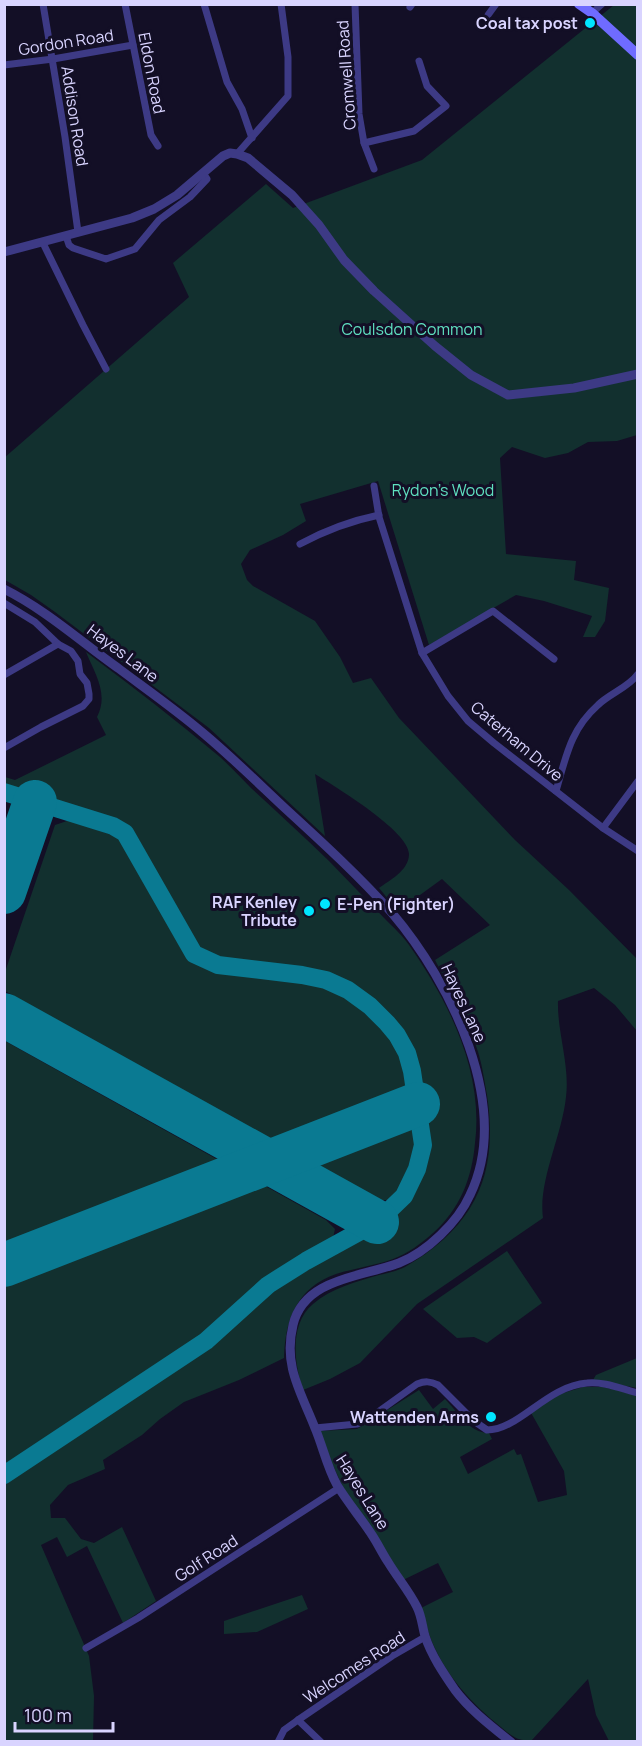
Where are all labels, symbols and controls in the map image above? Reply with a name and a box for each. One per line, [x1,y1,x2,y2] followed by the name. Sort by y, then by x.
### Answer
[476,12,578,34] place label: Coal tax post
[583,16,597,30] marker: Coal tax post
[331,19,361,131] street label: Cromwell Road
[17,24,115,60] street label: Gordon Road
[133,30,171,116] street label: Eldon Road
[56,64,94,168] street label: Addison Road
[341,318,483,340] park label: Coulsdon Common
[392,479,494,501] park label: Rydon's Wood
[83,619,163,687] street label: Hayes Lane
[466,696,568,786] street label: Caterham Drive
[212,891,297,931] place label: RAF Kenley Tribute
[337,893,455,915] place label: E-Pen (Fighter)
[318,897,332,911] marker: E-Pen (Fighter)
[302,904,316,918] marker: RAF Kenley Tribute
[436,960,492,1046] street label: Hayes Lane
[350,1406,479,1428] place label: Wattenden Arms
[484,1410,498,1424] marker: Wattenden Arms
[331,1450,395,1534] street label: Hayes Lane
[170,1529,242,1587] street label: Golf Road
[299,1626,409,1708] street label: Welcomes Road
[15,1695,112,1733] scale bar
[24,1703,72,1727] text: 100 m

